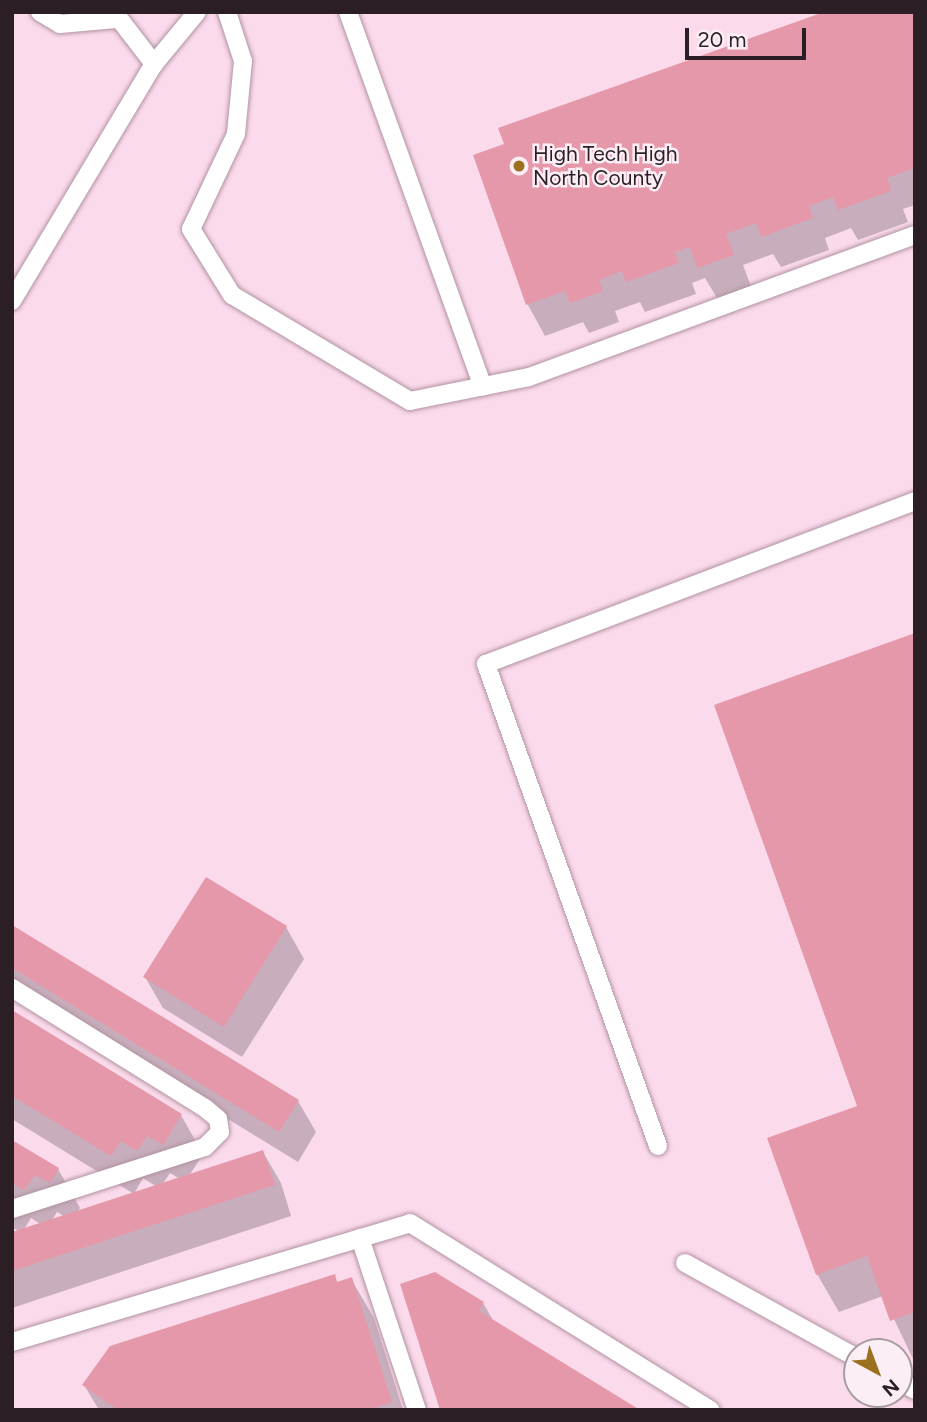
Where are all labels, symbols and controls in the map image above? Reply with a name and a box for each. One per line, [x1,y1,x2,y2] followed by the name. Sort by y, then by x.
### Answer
[689,14,810,58] scale bar
[698,27,746,52] text: 20 m
[533,141,678,191] place label: High Tech High North County
[511,158,527,174] marker: High Tech High North County
[843,1338,913,1408] north arrow
[878,1374,904,1401] text: N

